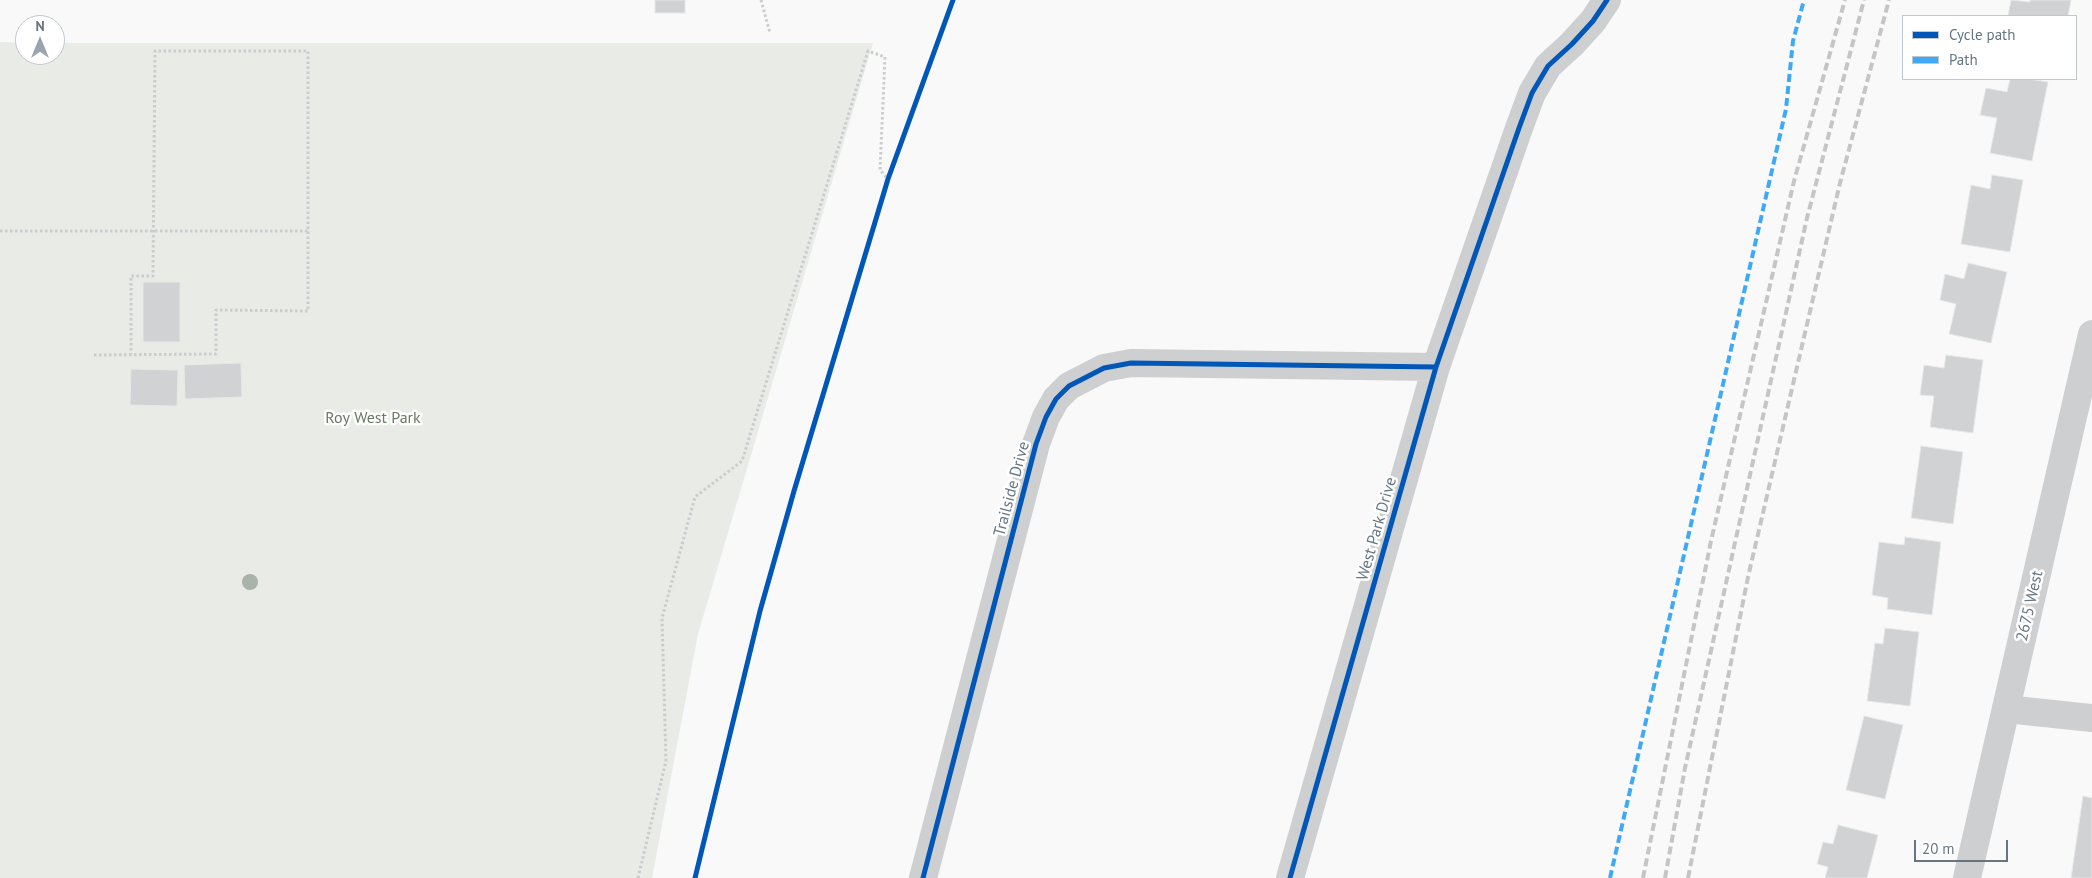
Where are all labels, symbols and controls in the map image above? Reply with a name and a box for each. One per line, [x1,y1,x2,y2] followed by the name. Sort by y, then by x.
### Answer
[15,15,65,65] north arrow
[1902,15,2077,80] legend
[35,17,45,35] text: N
[1949,25,2015,44] text: Cycle path
[1949,50,1978,69] text: Path
[325,408,421,428] park label: Roy West Park
[990,439,1034,539] street label: Trailside Drive
[1353,475,1401,583] street label: West Park Drive
[2013,569,2047,643] street label: 2675 West
[1917,830,2011,862] scale bar
[1922,839,1955,858] text: 20 m

